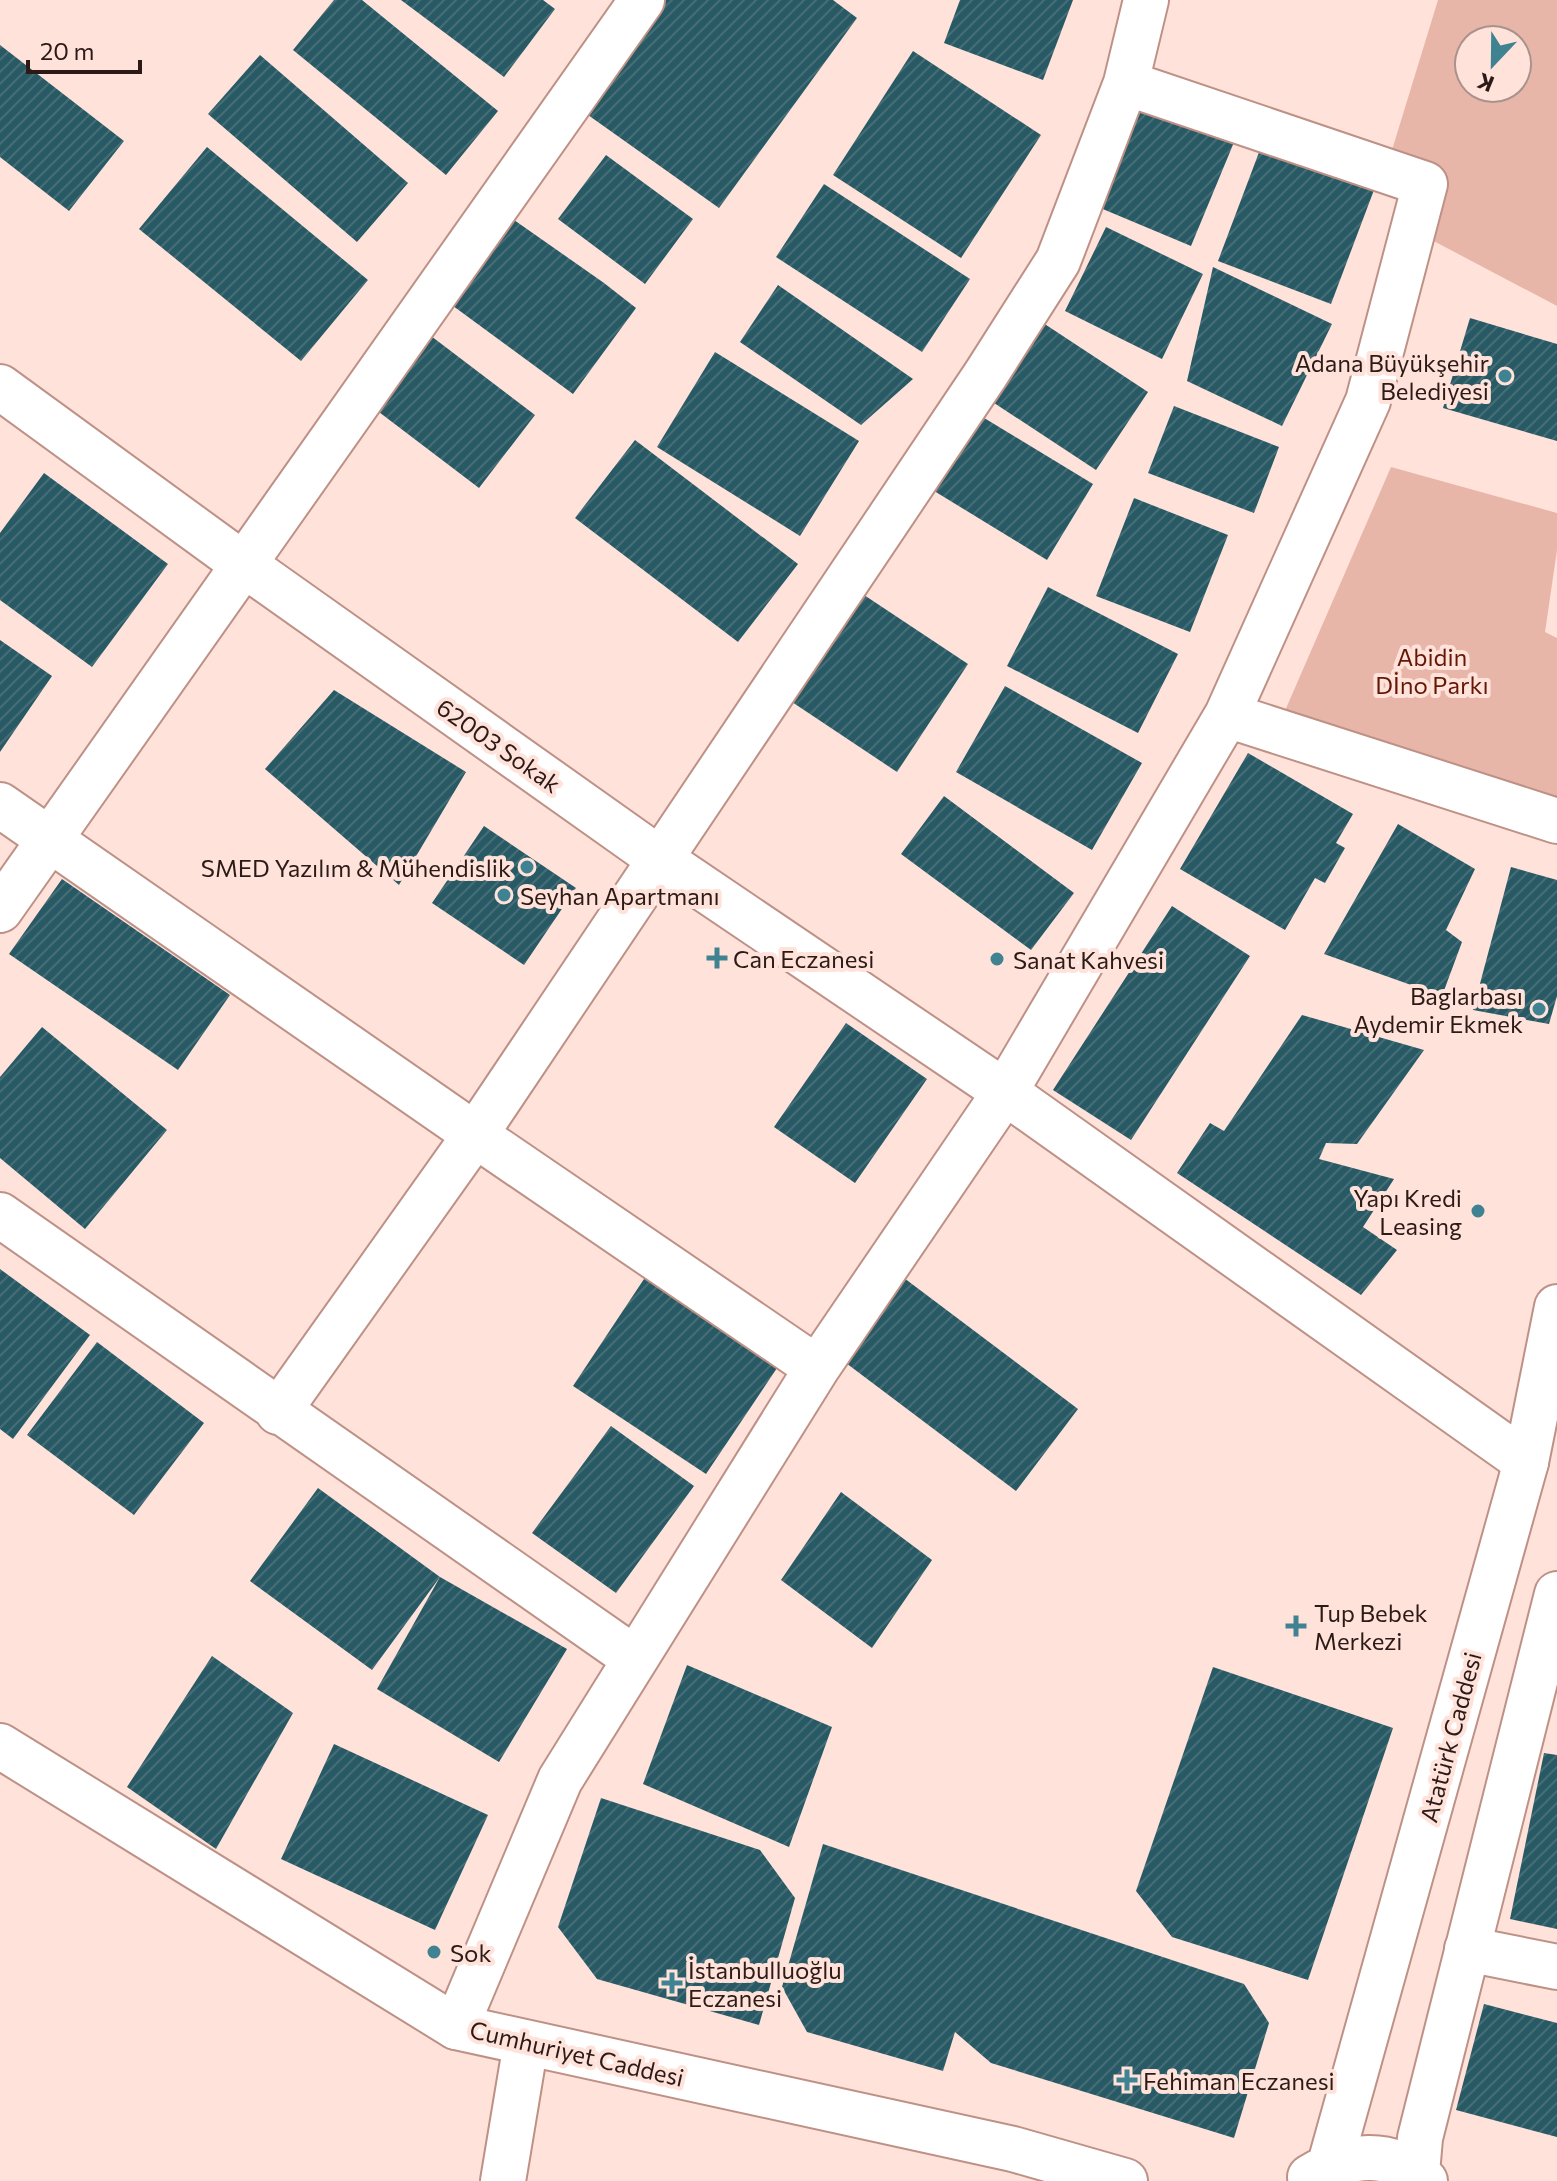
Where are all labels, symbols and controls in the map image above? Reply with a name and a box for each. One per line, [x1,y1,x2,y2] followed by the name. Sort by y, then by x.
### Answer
[28,24,140,74] scale bar
[1453,24,1533,104] north arrow
[40,36,94,65] text: 20 m
[1473,68,1498,98] text: K
[1295,348,1489,405] place label: Adana Büyükşehir Belediyesi
[1496,367,1514,385] marker: Adana Büyükşehir Belediyesi
[1375,642,1489,699] park label: Abidin Dİno Parkı
[432,692,566,798] street label: 62003 Sokak
[201,853,511,882] place label: SMED Yazılım & Mühendislik
[518,858,536,876] marker: SMED Yazılım & Mühendislik
[520,881,720,910] place label: Seyhan Apartmanı
[495,886,513,904] marker: Seyhan Apartmanı
[733,944,874,973] place label: Can Eczanesi
[1013,945,1164,974] place label: Sanat Kahvesi
[708,949,726,967] marker: Can Eczanesi
[988,950,1006,968] marker: Sanat Kahvesi
[1354,981,1523,1038] place label: Baglarbası Aydemir Ekmek
[1530,1000,1548,1018] marker: Baglarbası Aydemir Ekmek
[1353,1183,1462,1240] place label: Yapı Kredi Leasing
[1469,1202,1487,1220] marker: Yapı Kredi Leasing
[1314,1598,1428,1655] place label: Tup Bebek Merkezi
[1285,1615,1307,1637] marker: Tup Bebek Merkezi
[1413,1649,1487,1825] street label: Atatürk Caddesi
[450,1938,491,1967] place label: Sok
[425,1943,443,1961] marker: Sok
[688,1955,842,2012] place label: İstanbulluoğlu Eczanesi
[663,1974,681,1992] marker: İstanbulluoğlu Eczanesi
[467,2014,687,2092] street label: Cumhuriyet Caddesi
[1143,2066,1335,2095] place label: Fehiman Eczanesi
[1118,2071,1136,2089] marker: Fehiman Eczanesi

